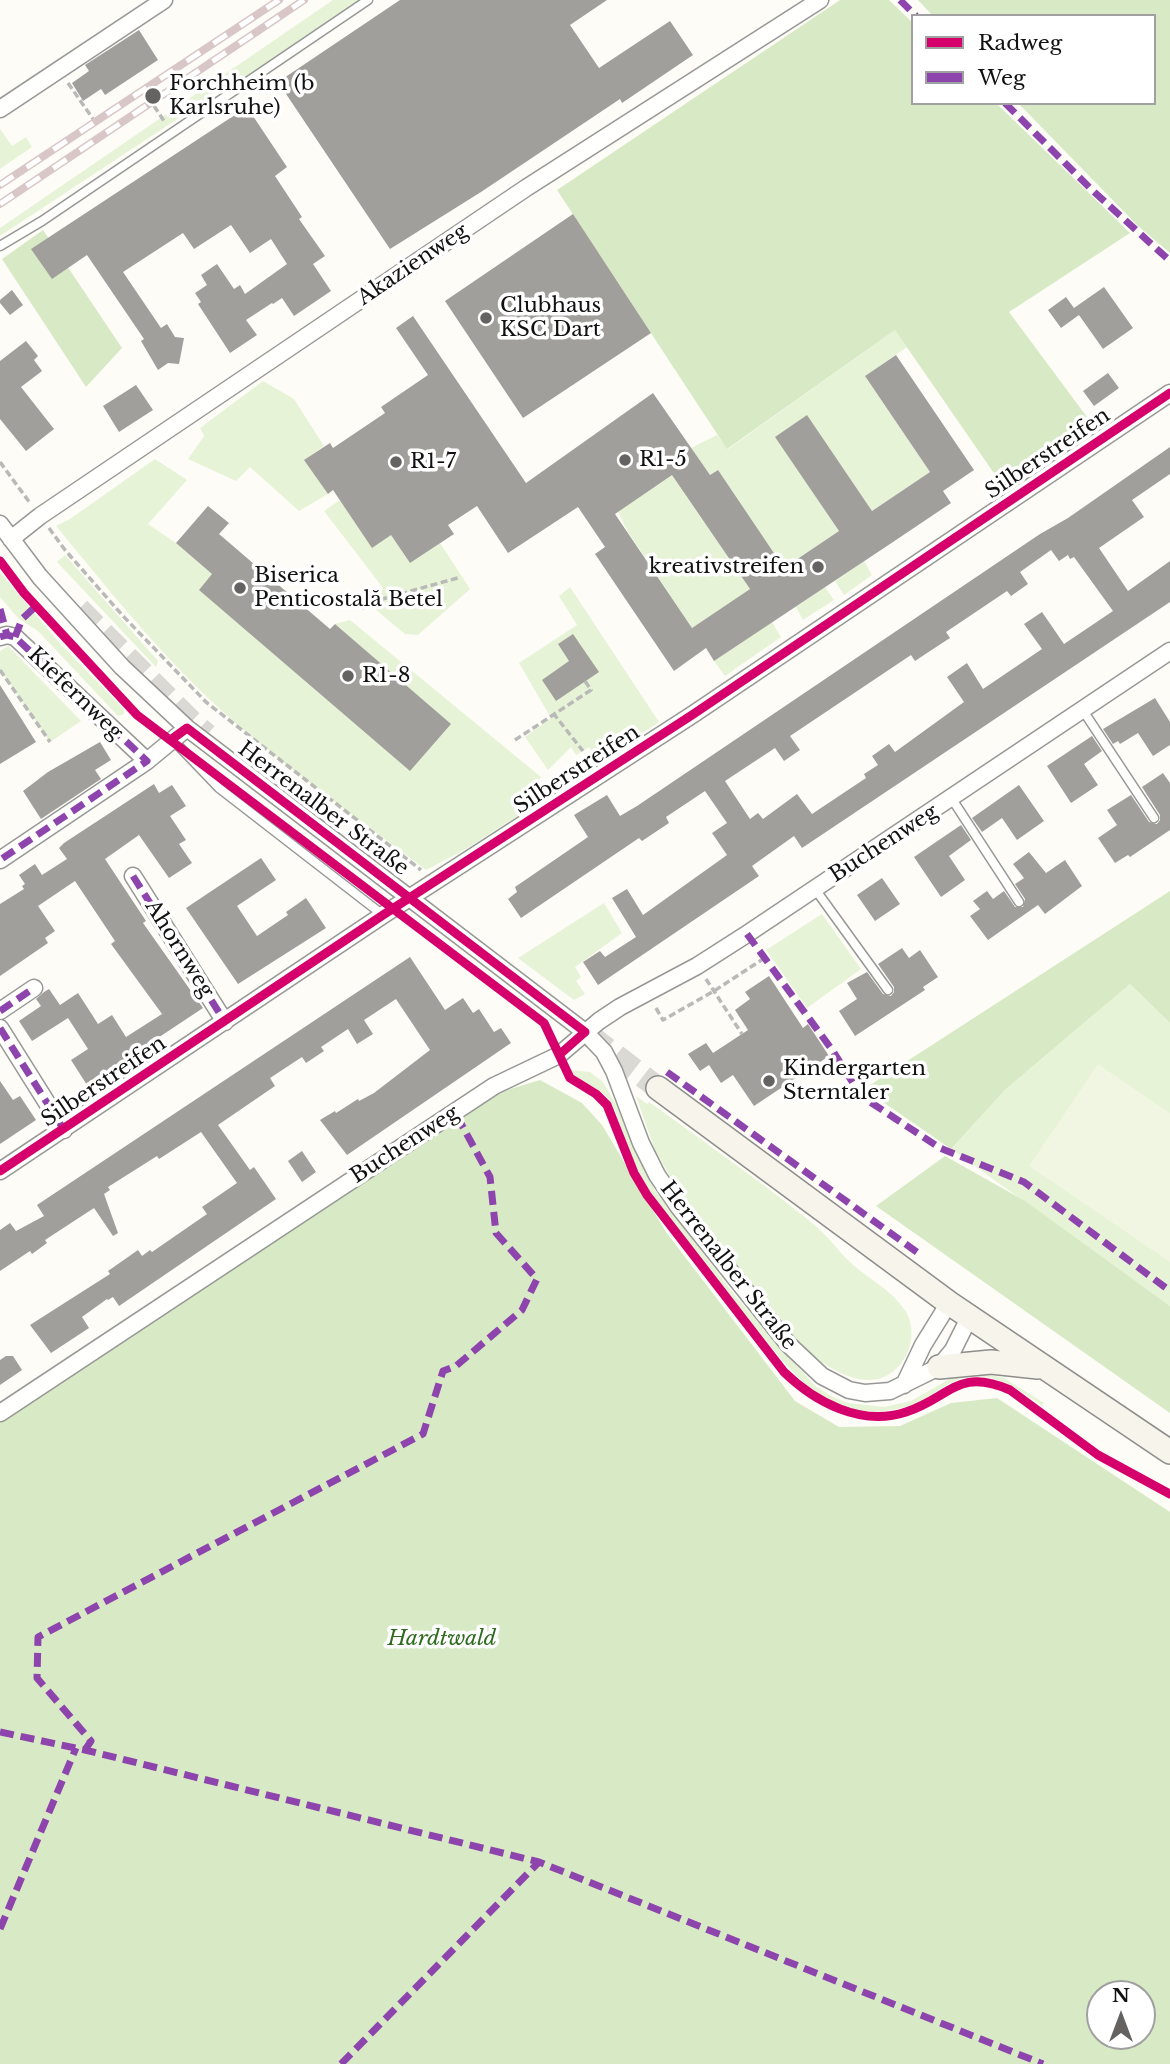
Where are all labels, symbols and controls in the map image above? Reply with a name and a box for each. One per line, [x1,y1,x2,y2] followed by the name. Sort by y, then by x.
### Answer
[911,14,1156,105] legend
[978,30,1062,56] text: Radweg
[978,65,1026,91] text: Weg
[169,71,315,121] place label: Forchheim (b Karlsruhe)
[143,86,163,106] marker: Forchheim (b Karlsruhe)
[353,219,473,311] street label: Akazienweg
[500,293,601,343] place label: Clubhaus KSC Dart
[478,310,494,326] marker: Clubhaus KSC Dart
[981,403,1115,505] street label: Silberstreifen
[639,447,687,473] place label: R1-5
[410,449,456,475] place label: R1-7
[617,452,633,468] marker: R1-5
[388,454,404,470] marker: R1-7
[649,554,804,580] place label: kreativstreifen
[810,559,826,575] marker: kreativstreifen
[254,563,443,613] place label: Biserica Penticostală Betel
[232,580,248,596] marker: Biserica Penticostală Betel
[22,642,128,746] street label: Kiefernweg
[362,663,410,689] place label: R1-8
[340,668,356,684] marker: R1-8
[509,720,645,820] street label: Silberstreifen
[233,737,413,881] street label: Herrenalber Straße
[825,800,943,888] street label: Buchenweg
[139,895,219,1003] street label: Ahornweg
[37,1031,171,1133] street label: Silberstreifen
[783,1056,926,1106] place label: Kindergarten Sterntaler
[761,1073,777,1089] marker: Kindergarten Sterntaler
[346,1101,464,1189] street label: Buchenweg
[654,1177,802,1355] street label: Herrenalber Straße
[388,1626,496,1652] park label: Hardtwald
[1086,1980,1156,2050] north arrow
[1112,1984,1130,2007] text: N

